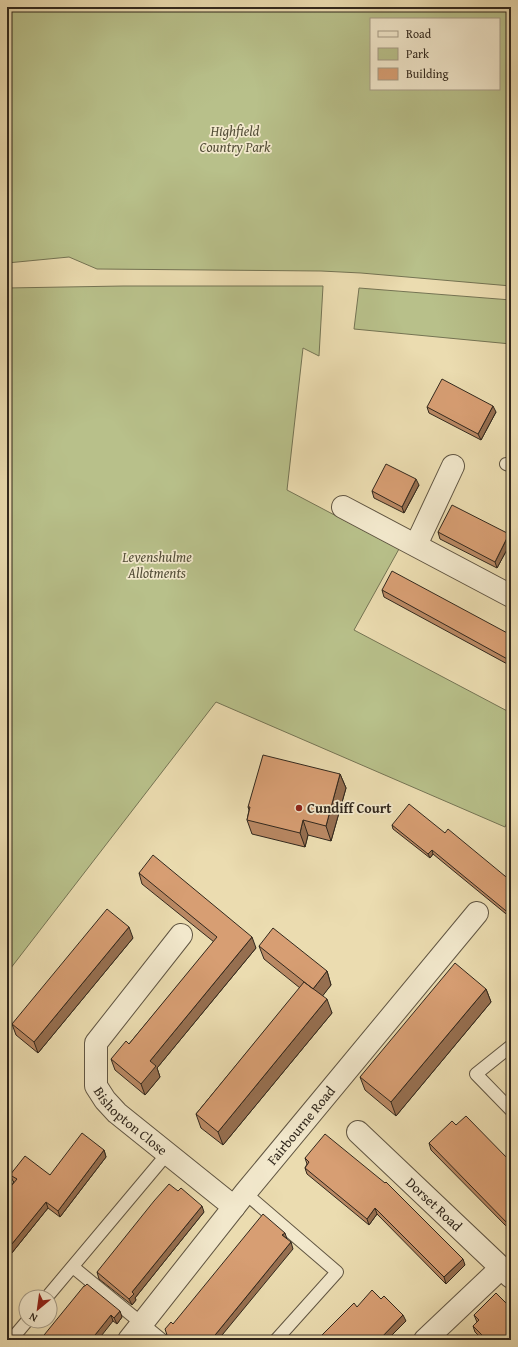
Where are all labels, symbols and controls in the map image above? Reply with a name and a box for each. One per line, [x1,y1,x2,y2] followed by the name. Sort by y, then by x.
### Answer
[370,18,500,90] legend
[406,25,432,42] text: Road
[406,45,430,62] text: Park
[406,65,449,82] text: Building
[200,121,271,157] park label: Highfield Country Park
[121,547,192,583] park label: Levenshulme Allotments
[307,798,392,818] place label: Cundiff Court
[294,803,304,813] marker: Cundiff Court
[262,1081,340,1169] street label: Fairbourne Road
[89,1083,172,1160] street label: Bishopton Close
[402,1173,467,1236] street label: Dorset Road
[18,1289,58,1329] north arrow
[25,1309,40,1327] text: N

